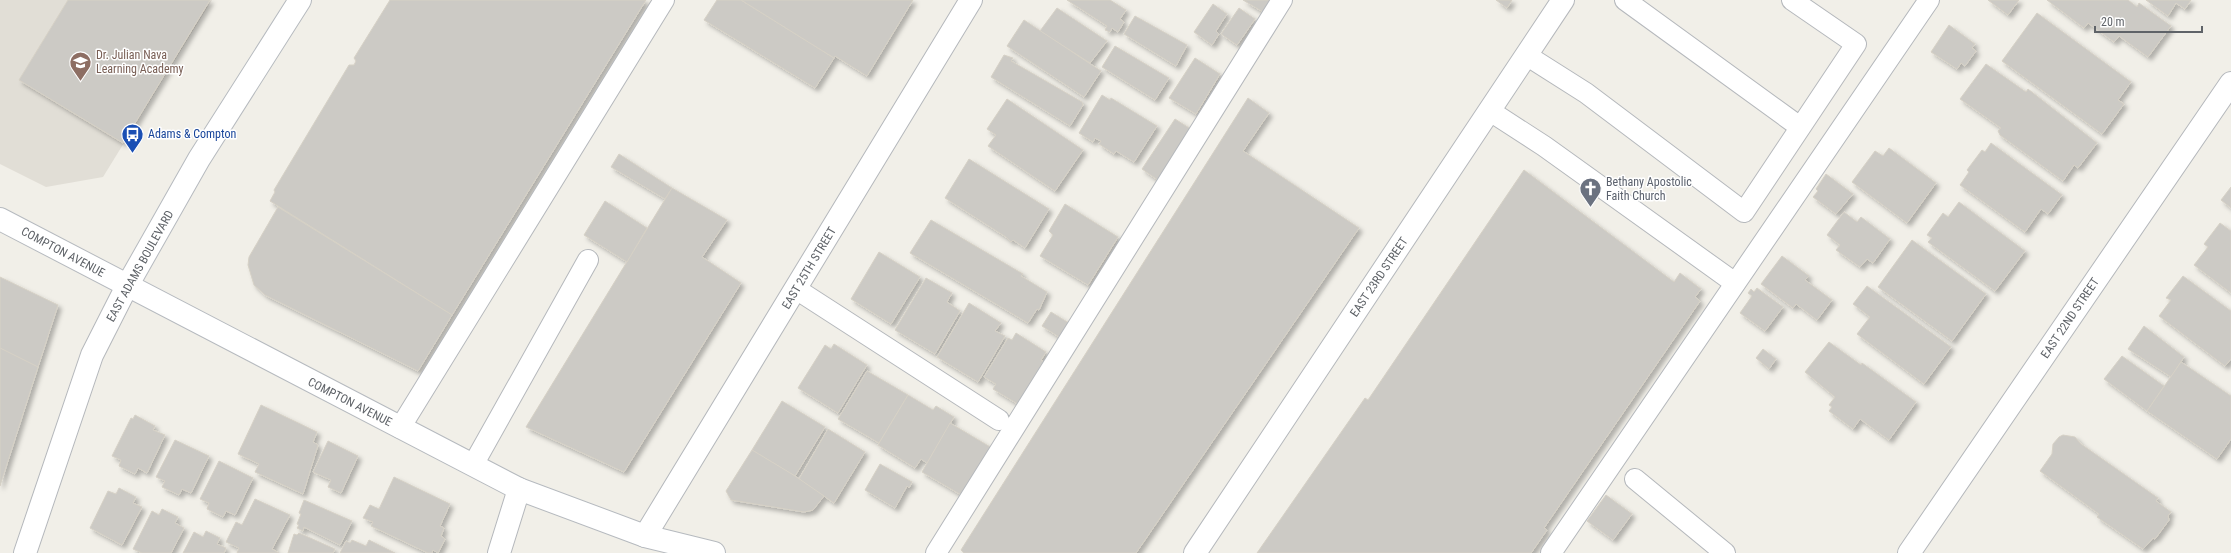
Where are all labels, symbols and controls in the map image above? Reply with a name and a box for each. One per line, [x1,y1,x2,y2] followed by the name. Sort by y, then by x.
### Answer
[2095,8,2202,34] scale bar
[2101,15,2125,29] text: 20 m
[96,48,184,76] place label: Dr. Julian Nava Learning Academy
[68,49,94,82] school or university icon: Dr. Julian Nava Learning Academy
[119,121,145,154] bus stop icon: Adams & Compton
[148,127,236,141] place label: Adams & Compton
[1606,175,1692,203] place label: Bethany Apostolic Faith Church
[1577,176,1603,209] church icon: Bethany Apostolic Faith Church
[104,208,177,324] street label: EAST ADAMS BOULEVARD
[19,224,107,280] street label: COMPTON AVENUE
[779,224,839,312] street label: EAST 25TH STREET
[1347,235,1411,319] street label: EAST 23RD STREET
[2038,275,2102,361] street label: EAST 22ND STREET
[306,375,394,429] street label: COMPTON AVENUE

